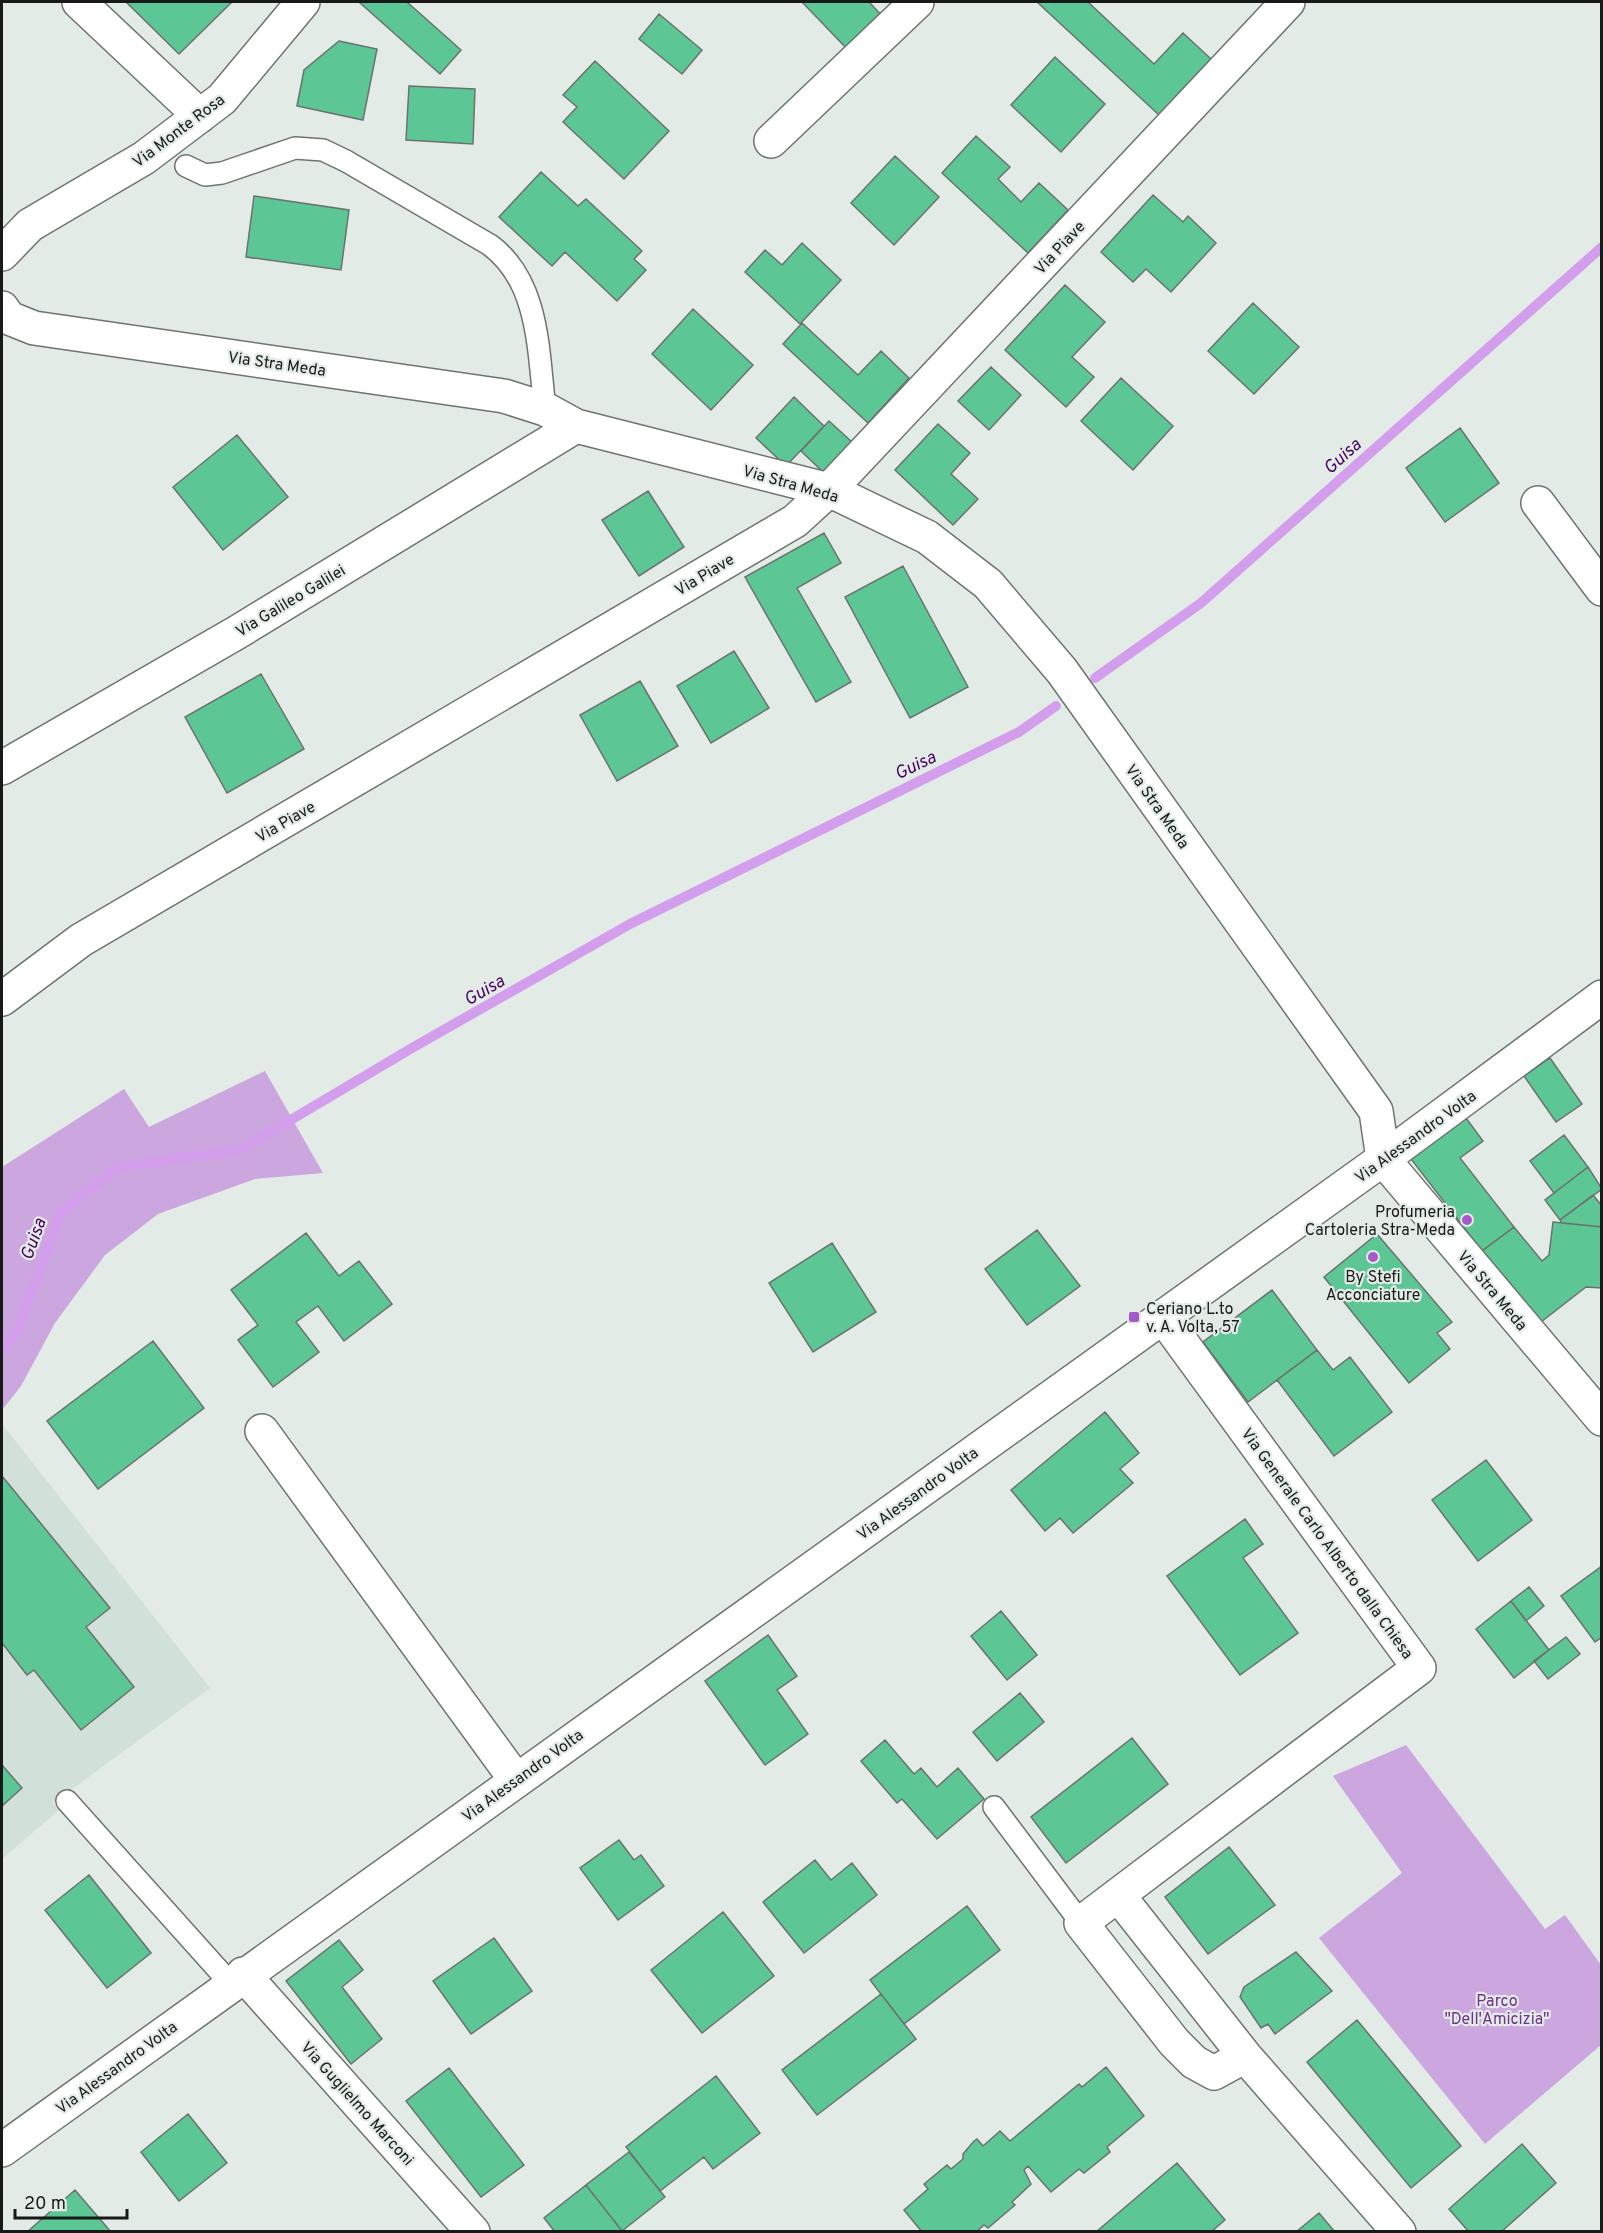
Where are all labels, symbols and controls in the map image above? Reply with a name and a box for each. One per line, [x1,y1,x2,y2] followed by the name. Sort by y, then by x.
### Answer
[129,90,229,173] street label: Via Monte Rosa
[1031,217,1090,279] street label: Via Piave
[226,348,327,382] street label: Via Stra Meda
[1319,434,1367,480] water label: Guisa
[740,462,841,508] street label: Via Stra Meda
[672,550,738,601] street label: Via Piave
[232,561,350,642] street label: Via Galileo Galilei
[891,746,941,786] water label: Guisa
[1120,761,1193,853] street label: Via Stra Meda
[252,798,320,848] street label: Via Piave
[460,970,510,1012] water label: Guisa
[1351,1087,1481,1188] street label: Via Alessandro Volta
[1305,1203,1455,1241] place label: Profumeria Cartoleria Stra-Meda
[1460,1213,1474,1227] marker: Profumeria Cartoleria Stra-Meda
[16,1215,53,1264] water label: Guisa
[1452,1247,1531,1336] street label: Via Stra Meda
[1366,1250,1380,1264] marker: By Stefi Acconciature
[1326,1268,1420,1306] place label: By Stefi Acconciature
[1146,1300,1240,1338] place label: Ceriano L.to v. A. Volta, 57
[1127,1310,1141,1324] marker: Ceriano L.to v. A. Volta, 57
[1236,1425,1417,1663] street label: Via Generale Carlo Alberto dalla Chiesa
[853,1444,983,1545] street label: Via Alessandro Volta
[458,1726,588,1827] street label: Via Alessandro Volta
[1444,1992,1550,2030] park label: Parco "Dell'Amicizia"
[52,2018,182,2119] street label: Via Alessandro Volta
[296,2038,417,2170] street label: Via Guglielmo Marconi
[15,2182,128,2220] scale bar
[24,2193,66,2216] text: 20 m

